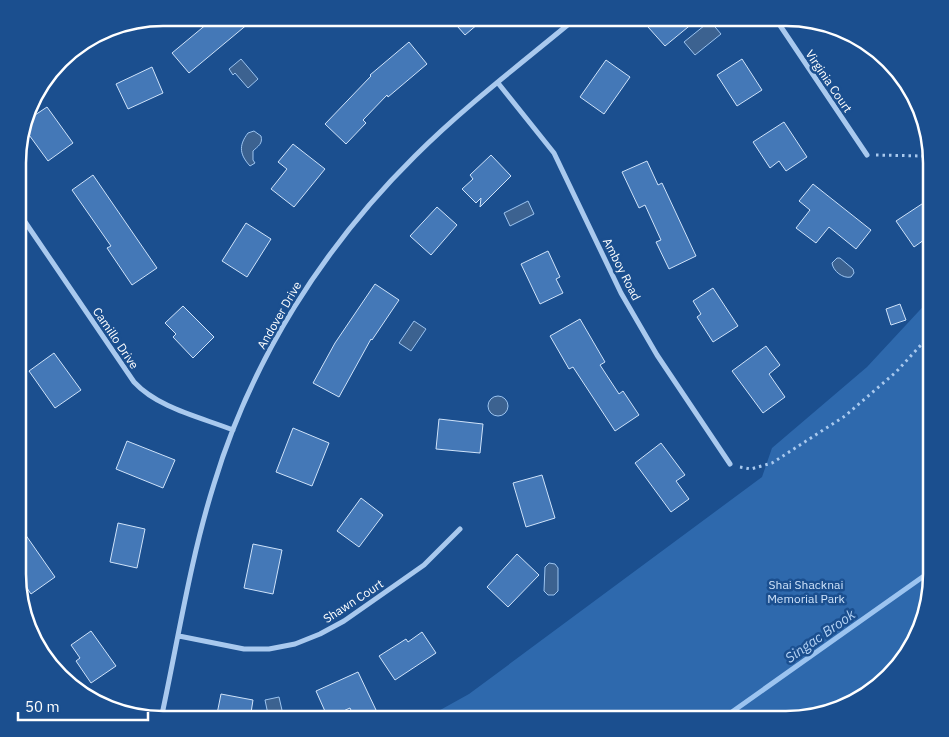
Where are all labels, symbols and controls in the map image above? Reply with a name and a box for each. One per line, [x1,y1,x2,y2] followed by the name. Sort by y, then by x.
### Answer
[803,47,855,115] street label: Virginia Court
[600,235,644,303] street label: Amboy Road
[254,278,305,351] street label: Andover Drive
[90,304,142,372] street label: Camillo Drive
[320,576,386,626] street label: Shawn Court
[767,577,846,606] park label: Shai Shacknai Memorial Park
[781,605,859,667] water label: Singac Brook
[18,690,148,722] scale bar
[25,697,60,716] text: 50 m

